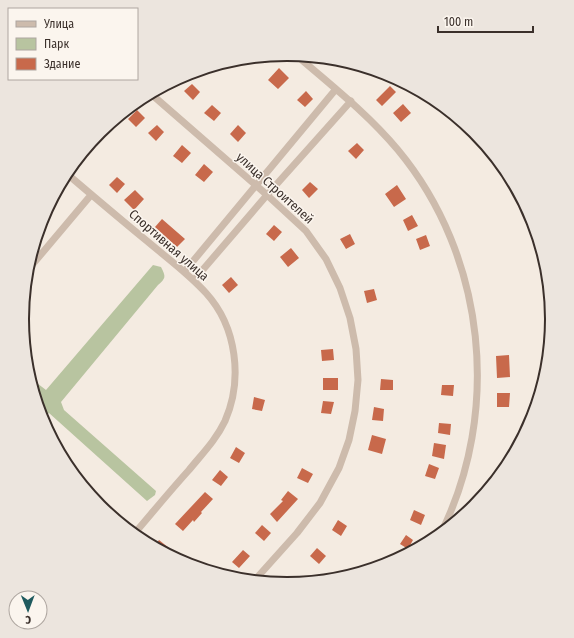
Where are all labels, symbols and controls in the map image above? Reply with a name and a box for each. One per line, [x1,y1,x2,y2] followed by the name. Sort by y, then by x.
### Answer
[8,8,138,80] legend
[438,8,533,34] scale bar
[444,15,473,29] text: 100 m
[43,17,74,31] text: Улица
[44,37,70,51] text: Парк
[44,57,80,71] text: Здание
[233,149,317,227] street label: улица Строителей
[126,206,212,284] street label: Спортивная улица
[8,590,48,630] north arrow
[25,613,31,626] text: С

